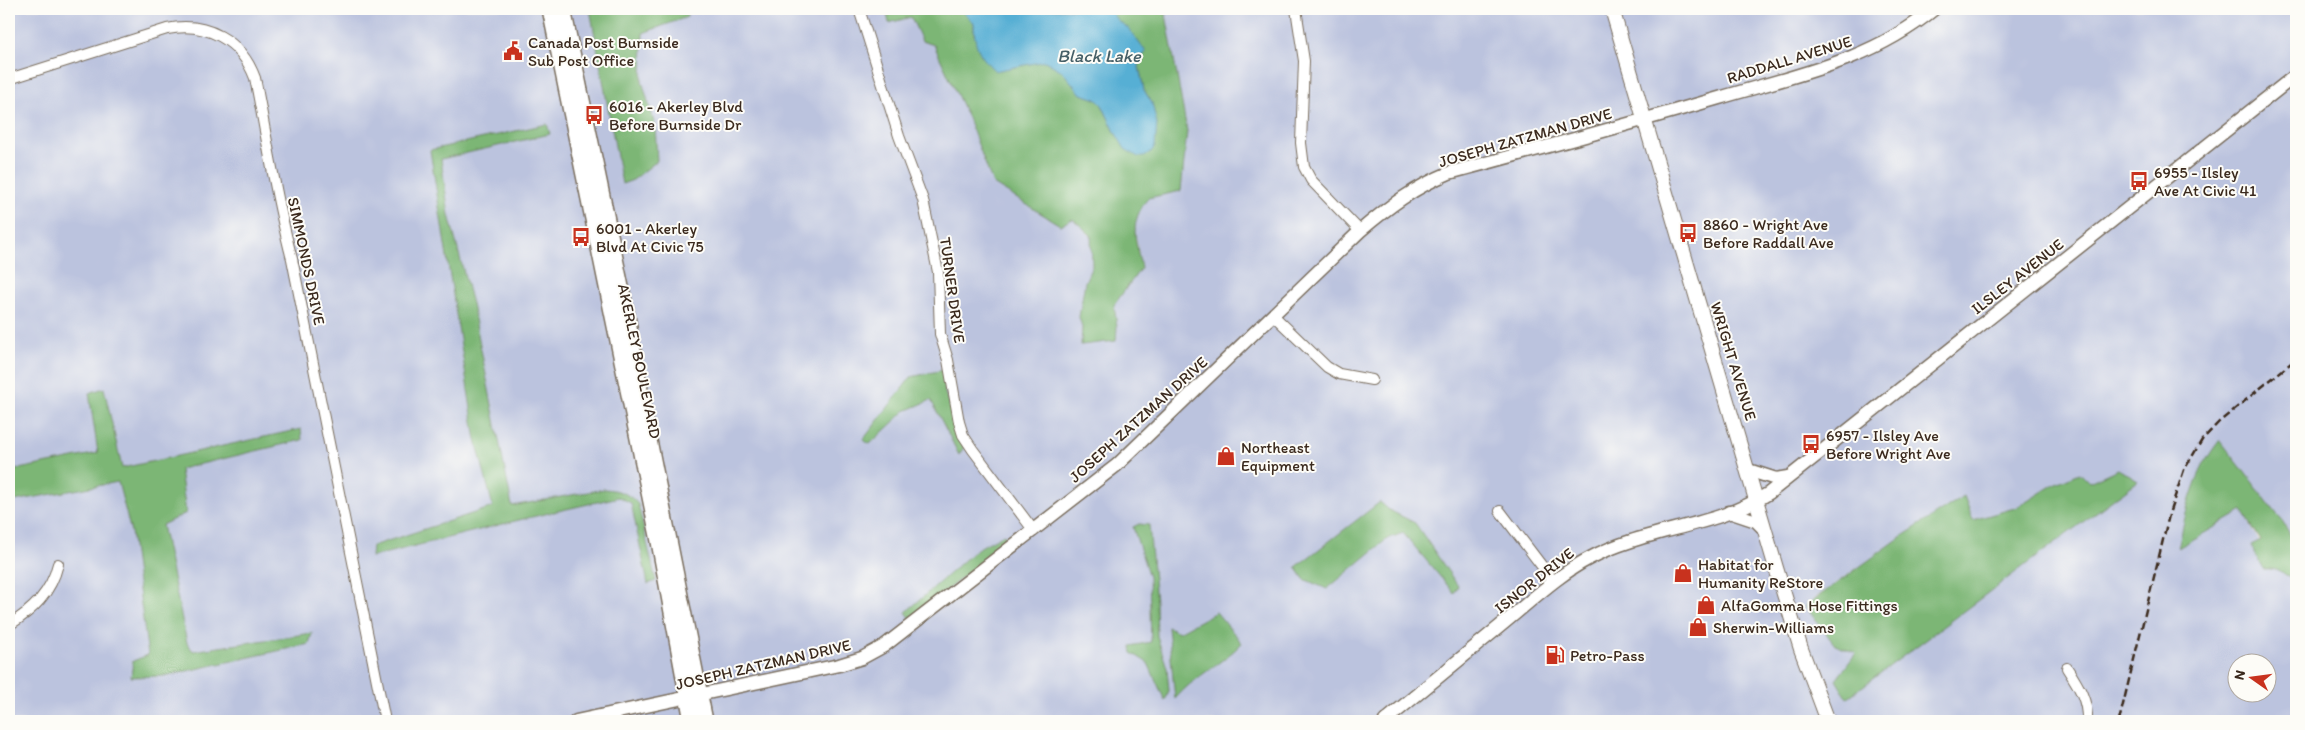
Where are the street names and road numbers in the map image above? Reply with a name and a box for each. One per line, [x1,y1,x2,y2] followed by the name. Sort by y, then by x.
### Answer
[1725,31,1854,87] street label: RADDALL AVENUE
[1436,104,1614,171] street label: JOSEPH ZATZMAN DRIVE
[284,195,329,327] street label: SIMMONDS DRIVE
[1968,234,2067,318] street label: ILSLEY AVENUE
[936,236,969,344] street label: TURNER DRIVE
[614,282,665,440] street label: AKERLEY BOULEVARD
[1706,299,1761,423] street label: WRIGHT AVENUE
[1065,352,1211,486] street label: JOSEPH ZATZMAN DRIVE
[1491,543,1578,617] street label: ISNOR DRIVE
[674,635,853,694] street label: JOSEPH ZATZMAN DRIVE

